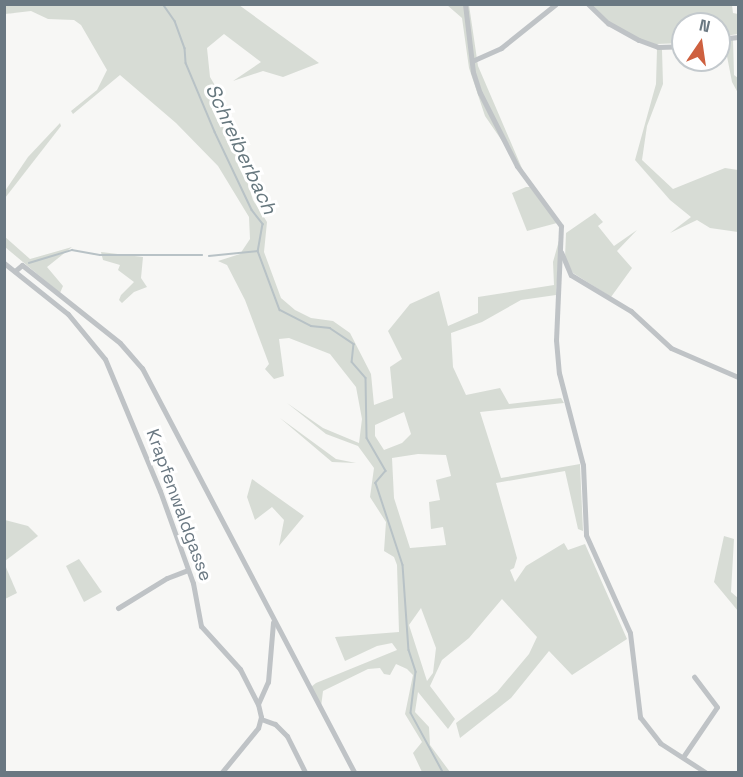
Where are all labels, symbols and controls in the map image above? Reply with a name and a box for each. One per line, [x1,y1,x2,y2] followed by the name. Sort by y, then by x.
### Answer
[671,12,731,72] north arrow
[697,14,712,37] text: N
[200,80,282,218] water label: Schreiberbach
[141,426,217,584] street label: Krapfenwaldgasse

